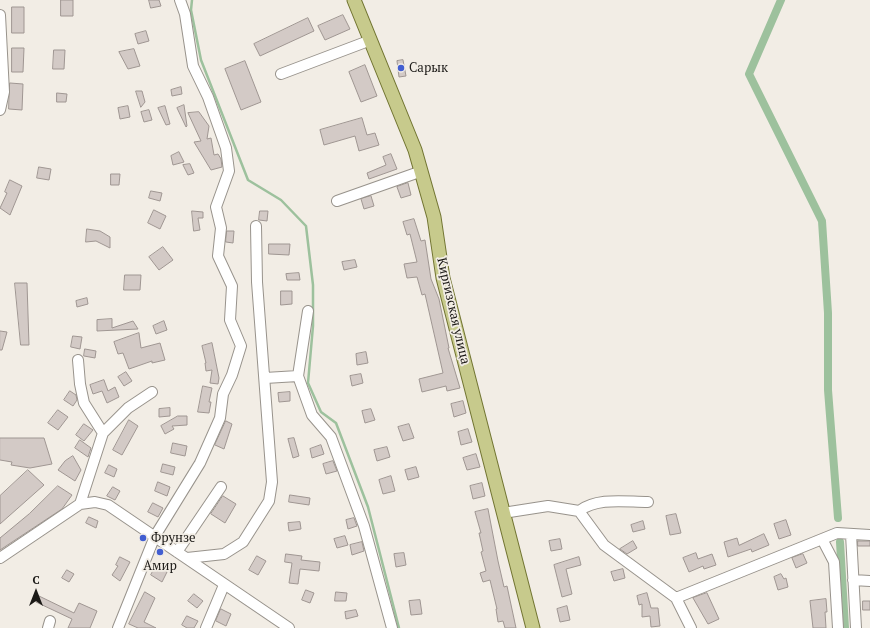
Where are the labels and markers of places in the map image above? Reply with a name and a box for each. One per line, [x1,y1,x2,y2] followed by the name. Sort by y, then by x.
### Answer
[409,60,448,76] place label: Сарык
[396,63,406,73] marker: Сарык
[151,530,196,546] place label: Фрунзе
[138,533,148,543] marker: Фрунзе
[155,547,165,557] marker: Амир
[143,558,177,574] place label: Амир

